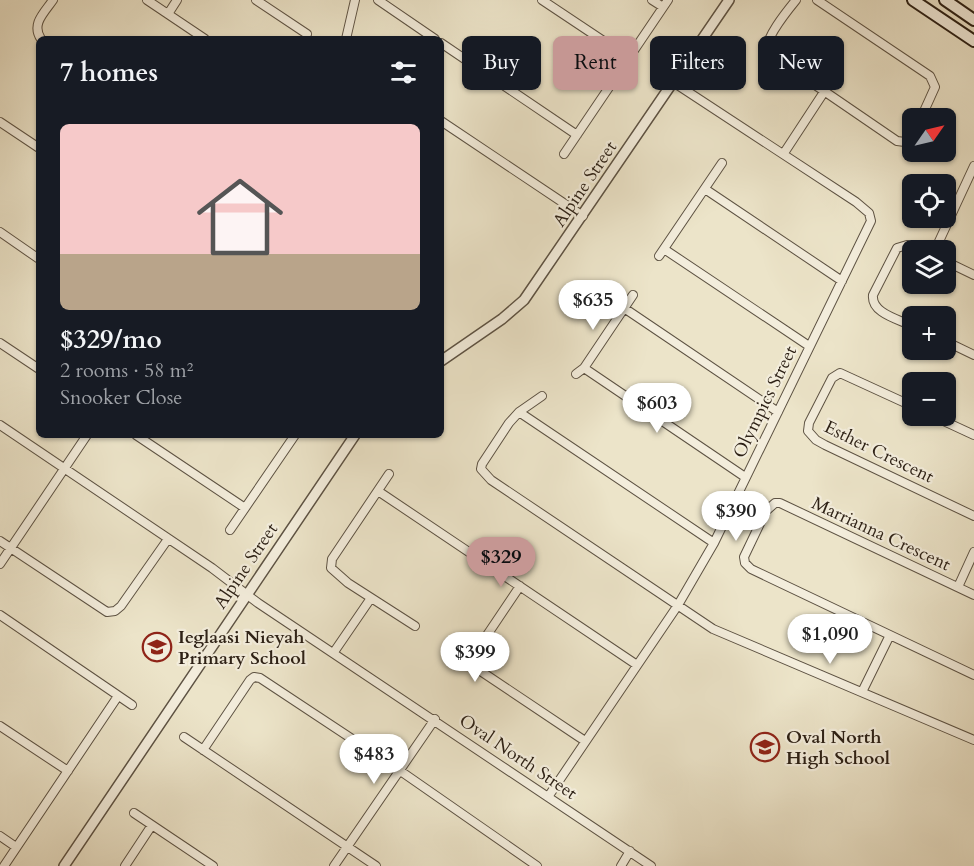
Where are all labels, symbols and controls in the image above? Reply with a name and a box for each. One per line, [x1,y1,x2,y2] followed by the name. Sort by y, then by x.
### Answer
[462,36,541,90] chip: Buy
[553,36,638,90] chip: Rent
[650,36,746,90] chip: Filters
[758,36,844,90] chip: New
[60,55,158,90] text: 7 homes
[387,56,420,89] icon: filters
[902,108,956,162] north arrow
[902,108,956,426] map controls
[547,136,623,232] street label: Alpine Street
[186,163,294,271] icon: home
[902,174,956,228] button: locate
[902,240,956,294] button: layers
[557,280,629,331] pin: $635
[573,286,613,313] text: $635
[902,306,956,360] button: +
[60,322,162,357] text: $329/mo
[727,341,803,462] street label: Olympics Street
[60,357,193,384] text: 2 rooms · 58 m²
[902,372,956,426] button: −
[621,383,693,434] pin: $603
[60,384,182,411] text: Snooker Close
[637,389,677,416] text: $603
[820,415,938,489] street label: Esther Crescent
[700,491,772,542] pin: $390
[807,491,955,577] street label: Marrianna Crescent
[716,497,756,524] text: $390
[208,518,284,614] street label: Alpine Street
[465,537,537,588] pin: $329
[481,543,521,570] text: $329
[781,614,879,665] pin: $1,090
[801,620,859,647] text: $1,090
[178,625,306,671] place label: Ieglaasi Nieyah Primary School
[141,631,173,663] school or university icon: Ieglaasi Nieyah Primary School
[439,632,511,683] pin: $399
[455,638,495,665] text: $399
[454,708,582,806] street label: Oval North Street
[786,725,890,771] place label: Oval North High School
[749,731,781,763] school or university icon: Oval North High School
[338,734,410,785] pin: $483
[354,740,394,767] text: $483

